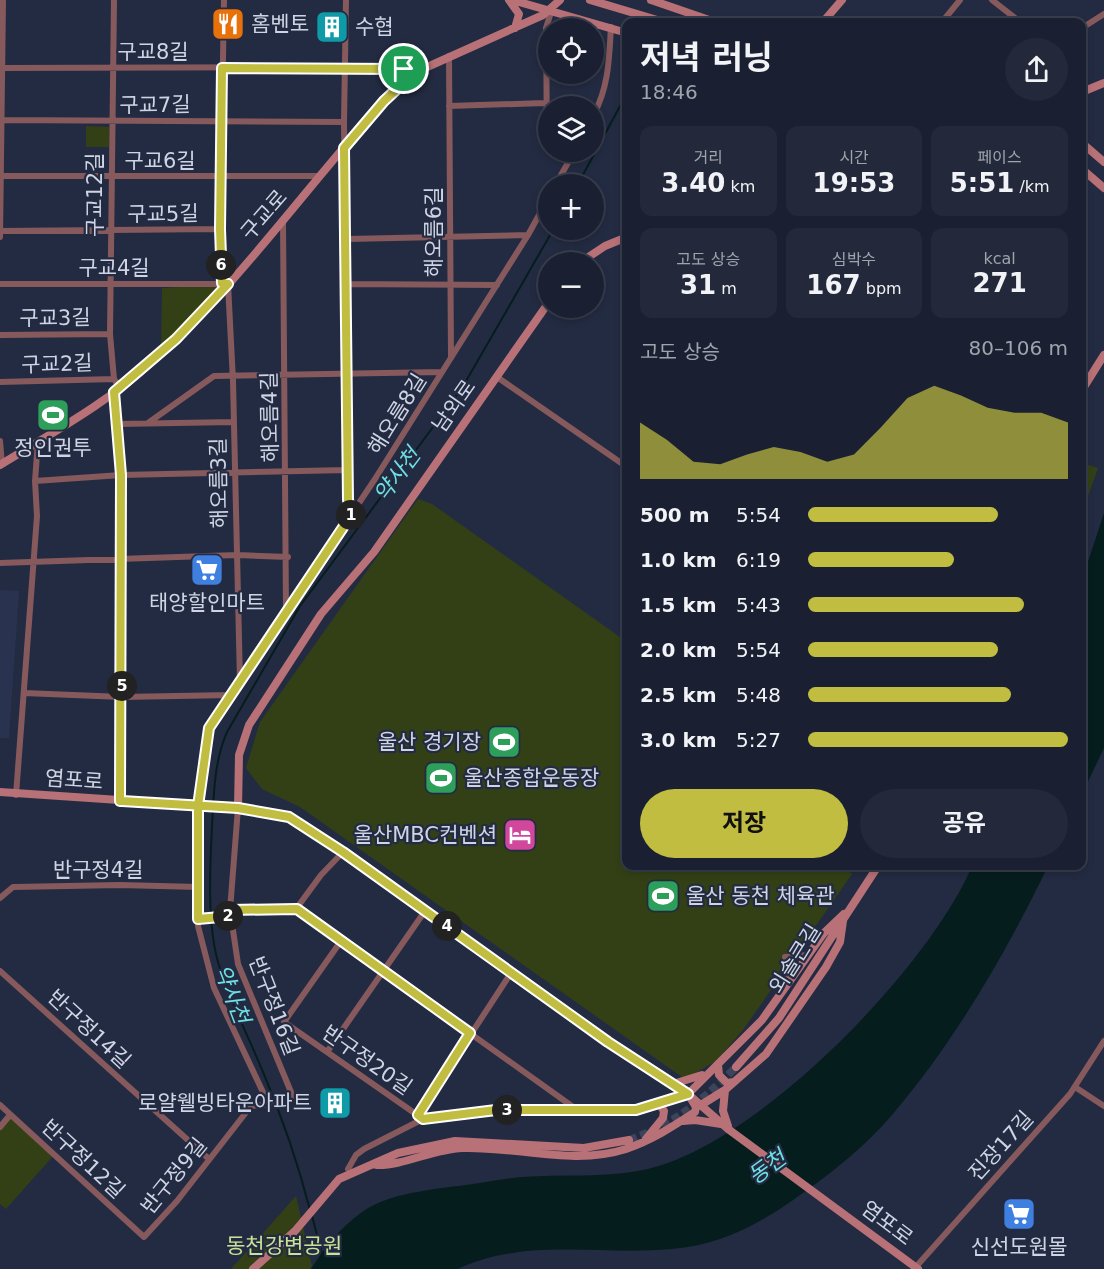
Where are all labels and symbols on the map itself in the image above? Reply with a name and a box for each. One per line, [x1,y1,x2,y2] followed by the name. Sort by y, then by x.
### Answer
[210,6,246,42] restaurant icon: 홈벤토
[314,9,350,45] building icon: 수협
[251,12,309,36] place label: 홈벤토
[355,15,394,39] place label: 수협
[117,40,189,64] street label: 구교8길
[378,43,429,94] pin
[119,92,191,118] street label: 구교7길
[124,149,196,173] street label: 구교6길
[83,153,107,237] street label: 구교12길
[236,185,292,245] street label: 구교로
[422,187,446,277] street label: 해오름6길
[127,201,199,227] street label: 구교5길
[206,250,236,280] pin: 6
[78,256,150,280] street label: 구교4길
[19,305,91,331] street label: 구교3길
[21,351,93,377] street label: 구교2길
[363,369,431,459] street label: 해오름8길
[257,371,283,463] street label: 해오름4길
[428,375,480,437] street label: 남외로
[35,397,71,433] sports icon: 정인권투
[14,436,92,460] place label: 정인권투
[206,437,232,529] street label: 해오름3길
[369,441,427,507] water label: 약사천
[336,500,366,530] pin: 1
[189,552,225,588] supermarket icon: 태양할인마트
[149,591,265,615] place label: 태양할인마트
[107,671,137,701] pin: 5
[486,724,522,760] sports icon: 울산 경기장
[378,730,481,754] place label: 울산 경기장
[423,760,459,796] sports icon: 울산종합운동장
[44,766,104,794] street label: 염포로
[464,766,599,790] place label: 울산종합운동장
[502,817,538,853] hotel icon: 울산MBC컨벤션
[354,823,497,847] place label: 울산MBC컨벤션
[53,858,143,882] street label: 반구정4길
[645,878,681,914] sports icon: 울산 동천 체육관
[686,884,835,908] place label: 울산 동천 체육관
[213,901,243,931] pin: 2
[432,911,462,941] pin: 4
[764,920,826,998] street label: 외솔큰길
[244,953,304,1059] street label: 반구정16길
[209,961,256,1029] water label: 약사천
[43,985,135,1073] street label: 반구정14길
[318,1020,416,1100] street label: 반구정20길
[317,1085,353,1121] building icon: 로얄웰빙타운아파트
[138,1091,312,1115] place label: 로얄웰빙타운아파트
[492,1095,522,1125] pin: 3
[964,1107,1038,1185] street label: 진장17길
[37,1115,129,1203] street label: 반구정12길
[136,1133,212,1219] street label: 반구정9길
[743,1143,793,1189] water label: 동천
[857,1196,917,1250] street label: 염포로
[1001,1196,1037,1232] supermarket icon: 신선도원몰
[226,1234,342,1258] park label: 동천강변공원
[971,1235,1067,1259] place label: 신선도원몰

